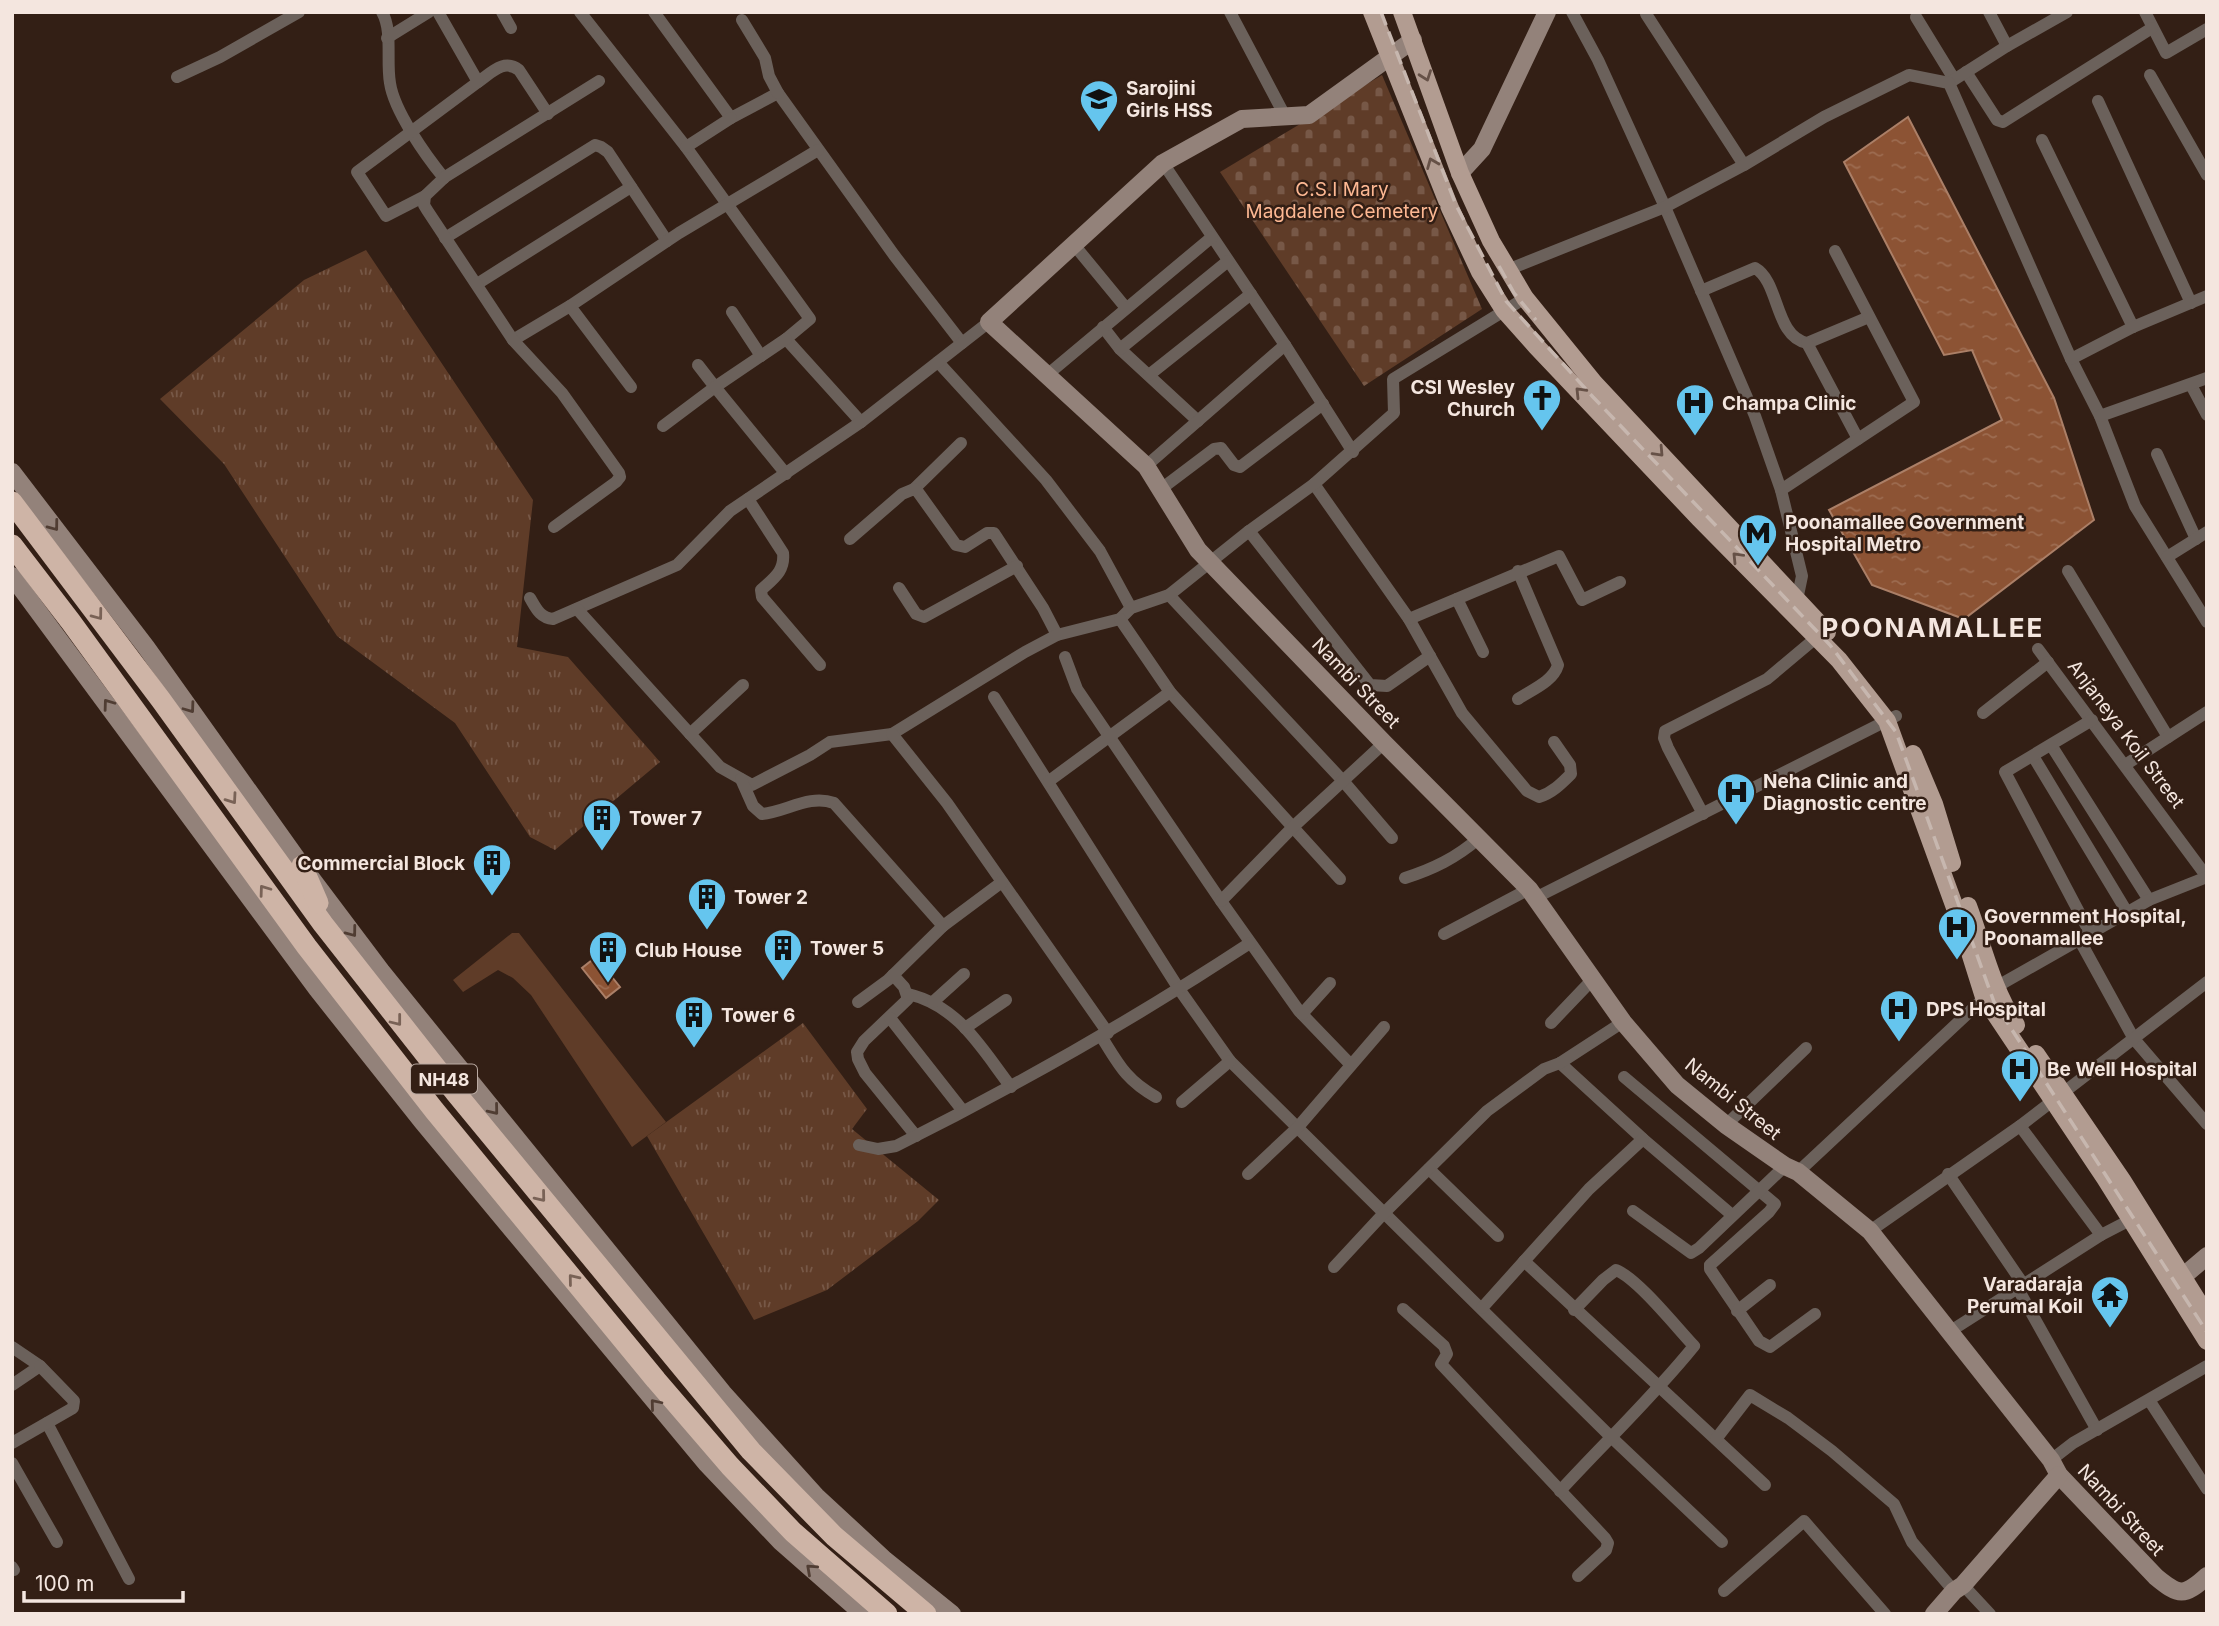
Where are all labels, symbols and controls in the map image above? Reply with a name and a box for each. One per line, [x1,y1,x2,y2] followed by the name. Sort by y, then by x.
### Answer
[1418,69,1432,82] one-way arrow
[1126,77,1213,122] place label: Sarojini Girls HSS
[1078,78,1120,133] school or university icon: Sarojini Girls HSS
[1426,157,1440,169] one-way arrow
[1245,178,1439,223] park label: C.S.I Mary Magdalene Cemetery
[1410,376,1516,421] place label: CSI Wesley Church
[1521,377,1563,432] church icon: CSI Wesley Church
[1674,382,1716,437] hospital icon: Champa Clinic
[1575,387,1588,400] one-way arrow
[1722,392,1856,415] place label: Champa Clinic
[1650,444,1663,457] one-way arrow
[1785,511,2024,556] place label: Poonamallee Government Hospital Metro
[1737,512,1779,567] metro station icon: Poonamallee Government Hospital Metro
[46,518,59,530] one-way arrow
[1732,552,1745,565] one-way arrow
[90,607,102,619] one-way arrow
[1822,612,2044,643] district label: POONAMALLEE
[1307,633,1405,733] street label: Nambi Street
[2063,655,2189,813] street label: Anjaneya Koil Street
[104,699,116,711] one-way arrow
[182,700,194,713] one-way arrow
[1763,770,1927,815] place label: Neha Clinic and Diagnostic centre
[1715,771,1757,826] hospital icon: Neha Clinic and Diagnostic centre
[224,791,236,804] one-way arrow
[581,797,623,852] building icon: Tower 7
[629,807,702,830] place label: Tower 7
[471,842,513,897] building icon: Commercial Block
[297,852,465,875] place label: Commercial Block
[686,876,728,931] building icon: Tower 2
[260,885,273,898] one-way arrow
[734,886,808,909] place label: Tower 2
[1984,905,2187,950] place label: Government Hospital, Poonamallee
[1936,906,1978,961] hospital icon: Government Hospital, Poonamallee
[344,925,356,937] one-way arrow
[762,927,804,982] building icon: Tower 5
[587,929,629,984] building icon: Club House
[810,937,884,960] place label: Tower 5
[635,939,742,962] place label: Club House
[1878,988,1920,1043] hospital icon: DPS Hospital
[673,994,715,1049] building icon: Tower 6
[1926,998,2046,1021] place label: DPS Hospital
[721,1004,795,1027] place label: Tower 6
[388,1013,401,1025] one-way arrow
[1999,1048,2041,1103] hospital icon: Be Well Hospital
[1680,1053,1786,1145] street label: Nambi Street
[2047,1058,2197,1081] place label: Be Well Hospital
[411,1064,477,1094] road number: NH48
[485,1103,498,1115] one-way arrow
[532,1189,545,1201] one-way arrow
[1967,1273,2083,1318] place label: Varadaraja Perumal Koil
[2089,1274,2131,1329] temple icon: Varadaraja Perumal Koil
[569,1275,581,1288] one-way arrow
[651,1399,663,1412] one-way arrow
[2073,1459,2169,1561] street label: Nambi Street
[24,1560,184,1604] scale bar
[806,1565,819,1577] one-way arrow
[35,1571,94,1596] text: 100 m

